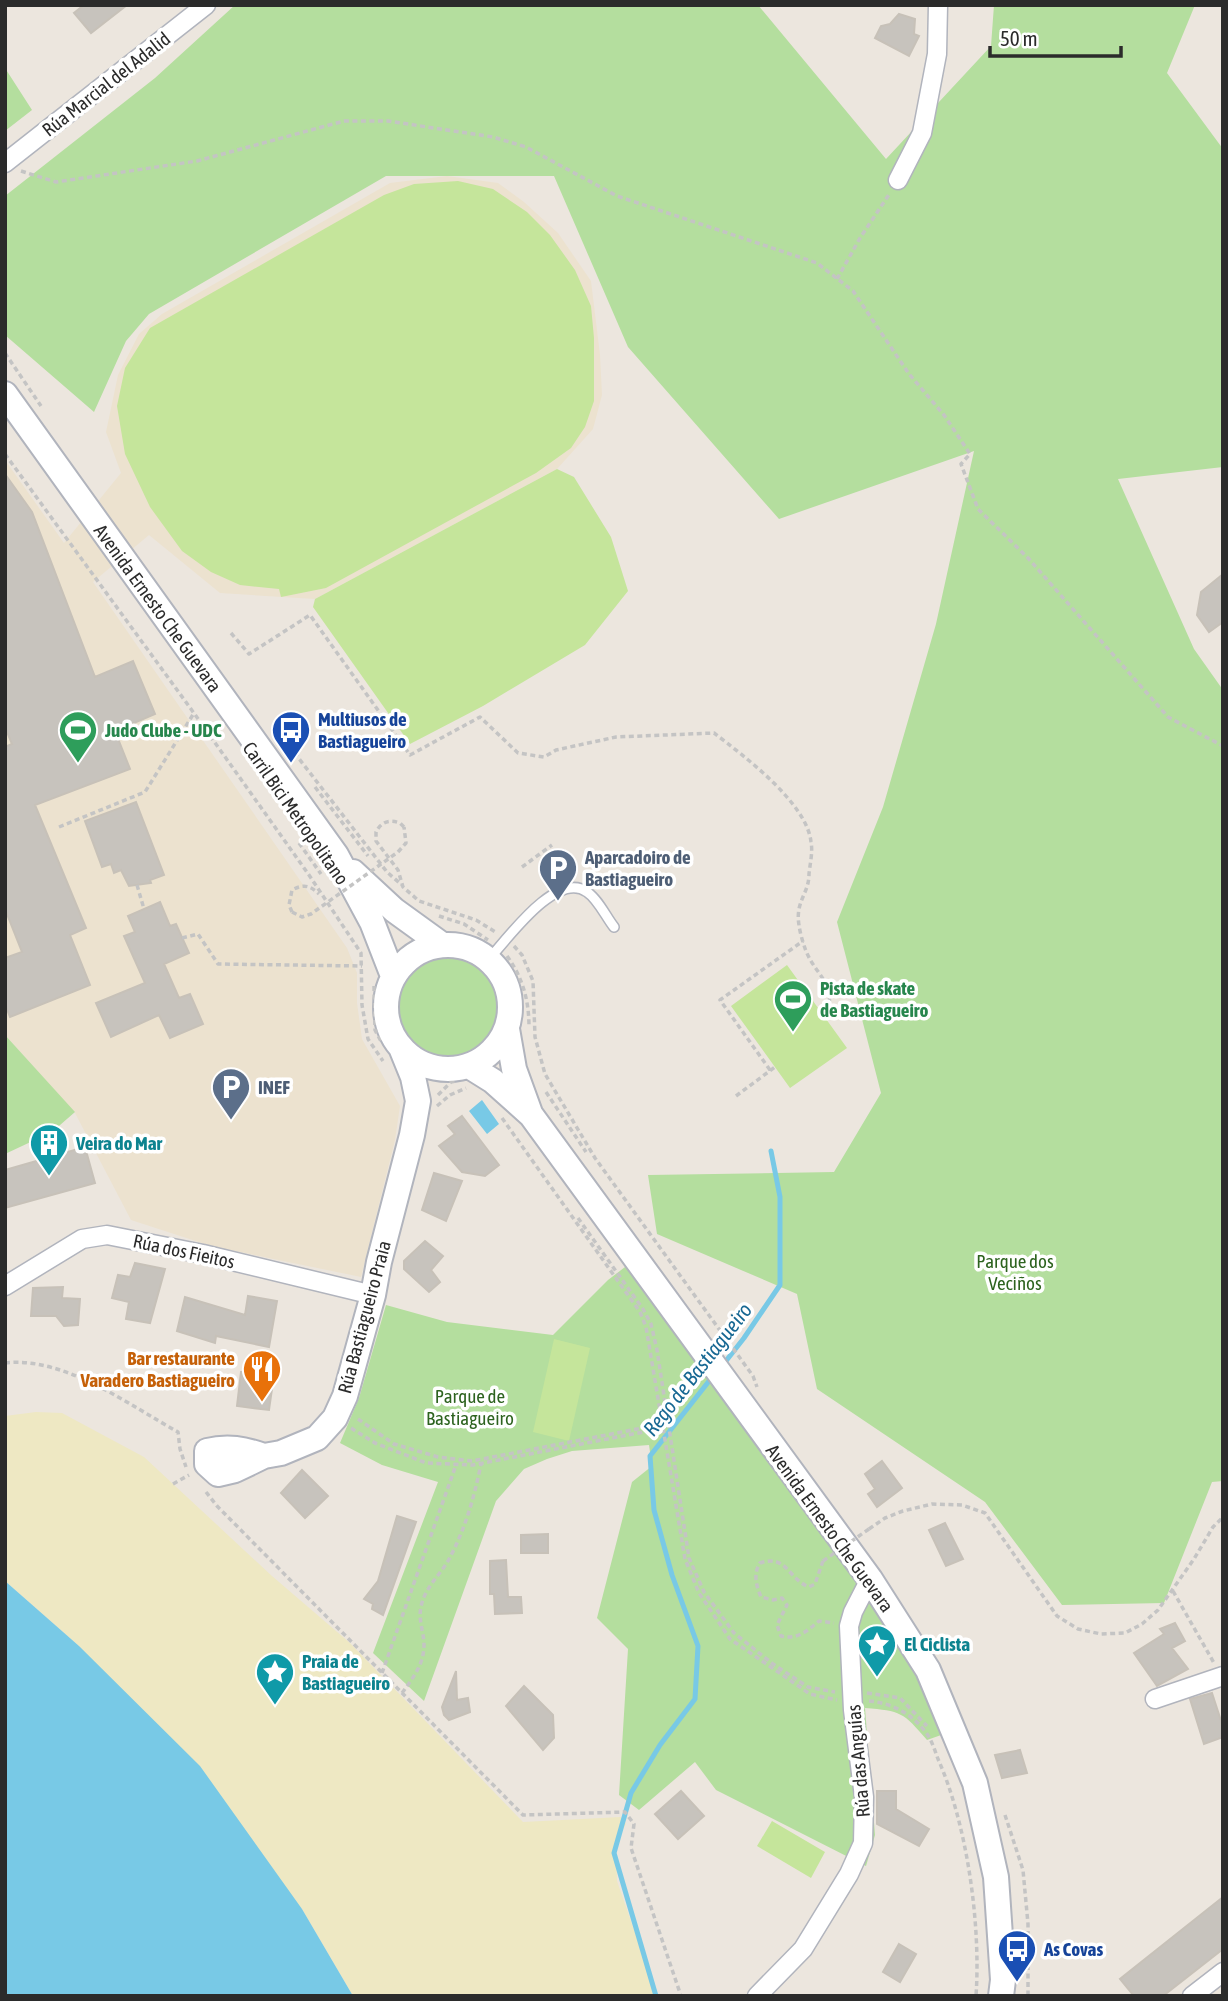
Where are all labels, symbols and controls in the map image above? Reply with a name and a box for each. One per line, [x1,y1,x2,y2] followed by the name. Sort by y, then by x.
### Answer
[990,14,1121,58] scale bar
[1000,26,1038,50] text: 50 m
[38,27,174,141] street label: Rúa Marcial del Adalid
[90,520,226,696] street label: Avenida Ernesto Che Guevara
[318,708,407,752] place label: Multiusos de Bastiagueiro
[57,709,99,764] sports icon: Judo Clube - UDC
[270,709,312,764] bus stop icon: Multiusos de Bastiagueiro
[104,719,222,741] place label: Judo Clube - UDC
[238,737,354,889] street label: Carril Bici Metropolitano
[584,846,691,890] place label: Aparcadoiro de Bastiagueiro
[537,847,579,902] parking icon: Aparcadoiro de Bastiagueiro
[820,977,928,1021] place label: Pista de skate de Bastiagueiro
[772,978,814,1033] sports icon: Pista de skate de Bastiagueiro
[210,1066,252,1121] parking icon: INEF
[258,1076,290,1098] place label: INEF
[28,1122,70,1177] building icon: Veira do Mar
[75,1132,163,1154] place label: Veira do Mar
[131,1230,237,1273] street label: Rúa dos Fieitos
[333,1238,395,1396] street label: Rúa Bastiagueiro Praia
[976,1250,1054,1294] park label: Parque dos Veciños
[638,1298,756,1440] water label: Rego de Bastiagueiro
[79,1347,235,1391] place label: Bar restaurante Varadero Bastiagueiro
[241,1348,283,1403] restaurant icon: Bar restaurante Varadero Bastiagueiro
[426,1385,514,1429] park label: Parque de Bastiagueiro
[762,1440,898,1616] street label: Avenida Ernesto Che Guevara
[856,1623,898,1678] place icon: El Ciclista
[904,1633,970,1655] place label: El Ciclista
[302,1650,390,1694] place label: Praia de Bastiagueiro
[254,1651,296,1706] place icon: Praia de Bastiagueiro
[842,1703,874,1818] street label: Rúa das Anguías
[996,1928,1038,1983] bus stop icon: As Covas
[1043,1938,1103,1960] place label: As Covas

